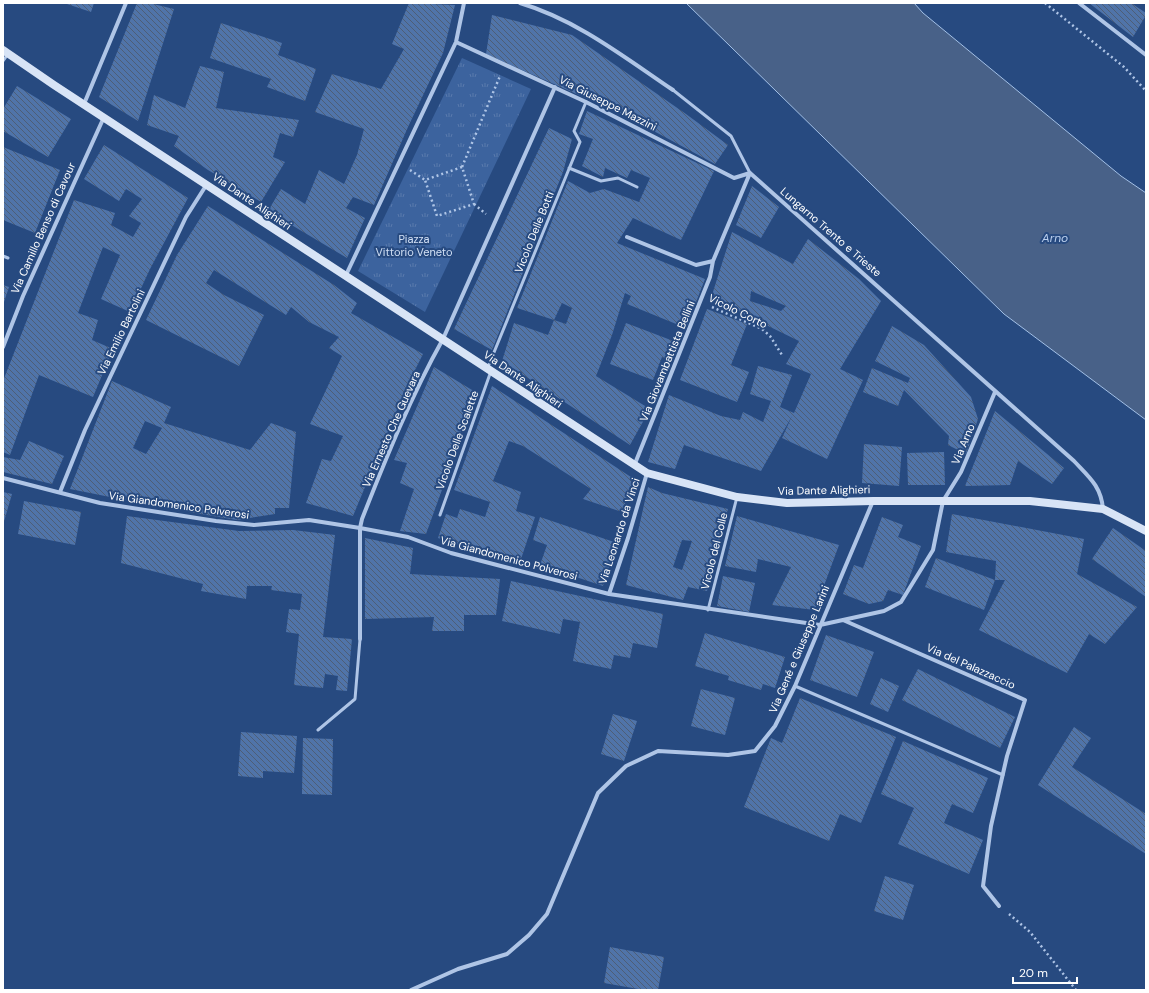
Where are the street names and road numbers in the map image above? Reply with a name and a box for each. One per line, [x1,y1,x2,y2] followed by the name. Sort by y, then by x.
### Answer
[557,72,659,134] street label: Via Giuseppe Mazzini
[8,160,78,296] street label: Via Camillo Benso di Cavour
[210,169,294,233] street label: Via Dante Alighieri
[778,184,884,280] street label: Lungarno Trento e Trieste
[511,189,557,275] street label: Vicolo Delle Botti
[94,287,148,377] street label: Via Emilio Bartolini
[706,291,770,331] street label: Vicolo Corto
[636,298,698,424] street label: Via Giovambattista Bellini
[481,347,565,411] street label: Via Dante Alighieri
[359,368,423,490] street label: Via Ernesto Che Guevara
[433,389,481,491] street label: Vicolo Delle Scalette
[948,421,978,467] street label: Via Arno
[595,476,643,586] street label: Via Leonardo da Vinci
[778,482,870,498] street label: Via Dante Alighieri
[108,488,250,522] street label: Via Giandomenico Polverosi
[698,511,730,591] street label: Vicolo del Colle
[439,533,579,583] street label: Via Giandomenico Polverosi
[766,583,832,715] street label: Via Gené e Giuseppe Larini
[924,640,1018,692] street label: Via del Palazzaccio

